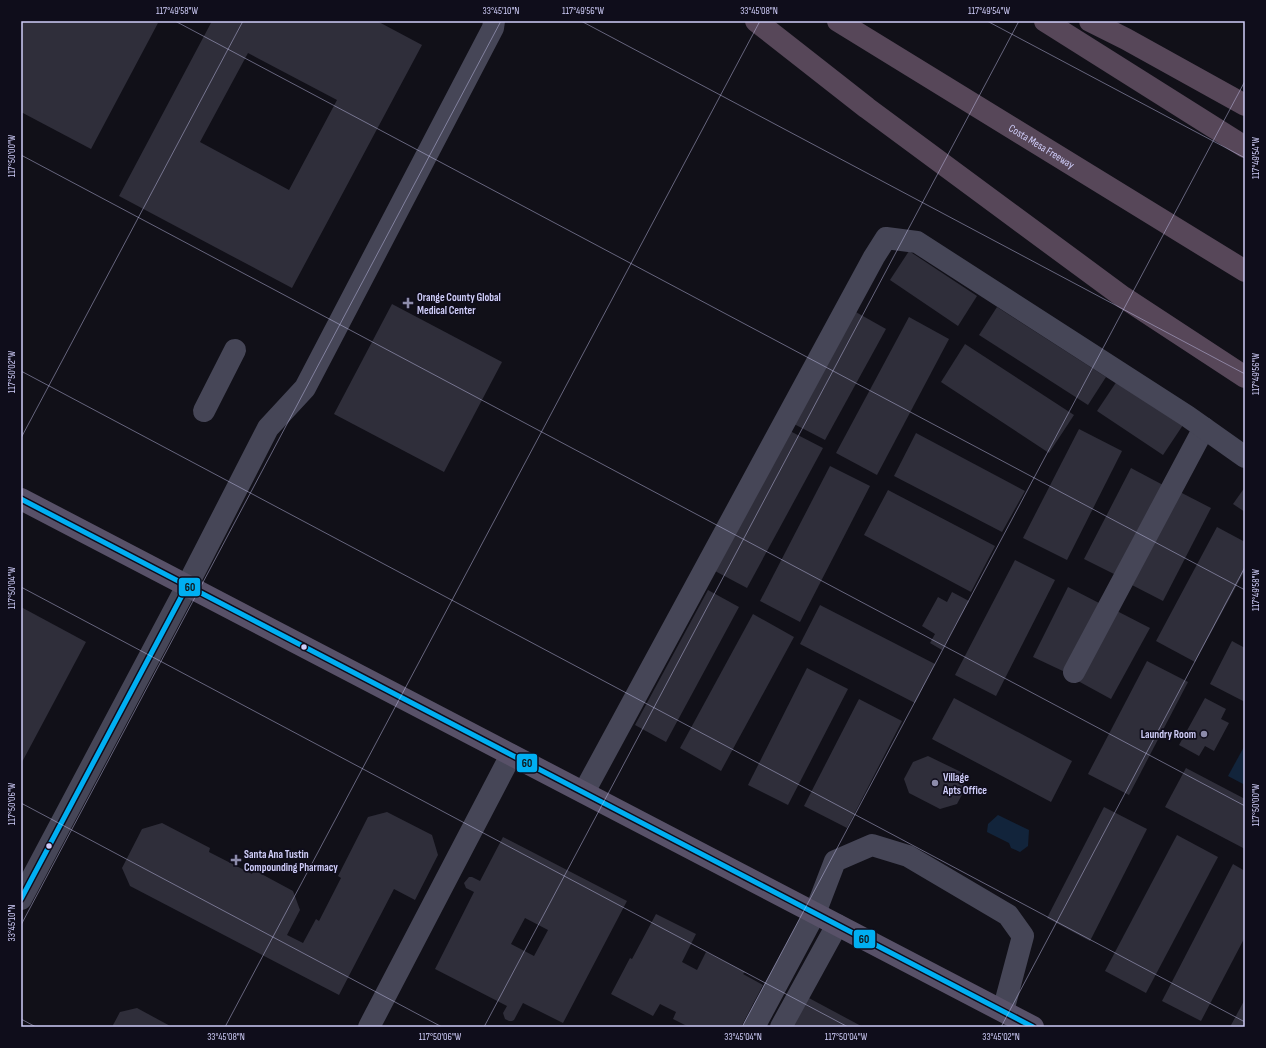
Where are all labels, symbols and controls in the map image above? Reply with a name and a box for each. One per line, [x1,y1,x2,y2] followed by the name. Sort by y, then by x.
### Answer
[156,5,199,17] text: 117°49'58"W
[483,5,519,17] text: 33°45'10"N
[562,5,605,17] text: 117°49'56"W
[740,5,778,17] text: 33°45'08"N
[968,5,1010,17] text: 117°49'54"W
[1007,121,1077,171] street label: Costa Mesa Freeway
[6,134,18,177] text: 117°50'00"W
[1250,137,1262,179] text: 117°49'54"W
[417,291,501,317] place label: Orange County Global Medical Center
[402,297,414,309] marker: Orange County Global Medical Center
[6,350,18,393] text: 117°50'02"W
[1250,352,1262,395] text: 117°49'56"W
[6,566,18,609] text: 117°50'04"W
[1250,568,1262,611] text: 117°49'58"W
[178,577,201,597] line badge: 60
[185,581,195,594] text: 60
[299,642,309,652] unlabelled marker
[1141,728,1196,741] place label: Laundry Room
[1199,729,1209,739] marker: Laundry Room
[516,753,538,773] line badge: 60
[522,757,532,770] text: 60
[942,771,987,797] place label: Village Apts Office
[930,778,940,788] marker: Village Apts Office
[6,782,18,825] text: 117°50'06"W
[1250,783,1262,826] text: 117°50'00"W
[44,841,54,851] unlabelled marker
[244,848,338,874] place label: Santa Ana Tustin Compounding Pharmacy
[231,855,241,865] marker: Santa Ana Tustin Compounding Pharmacy
[6,905,18,941] text: 33°45'10"N
[853,929,876,949] line badge: 60
[859,933,869,946] text: 60
[207,1031,245,1043] text: 33°45'08"N
[419,1031,462,1043] text: 117°50'06"W
[724,1031,762,1043] text: 33°45'04"N
[825,1031,868,1043] text: 117°50'04"W
[982,1031,1020,1043] text: 33°45'02"N

